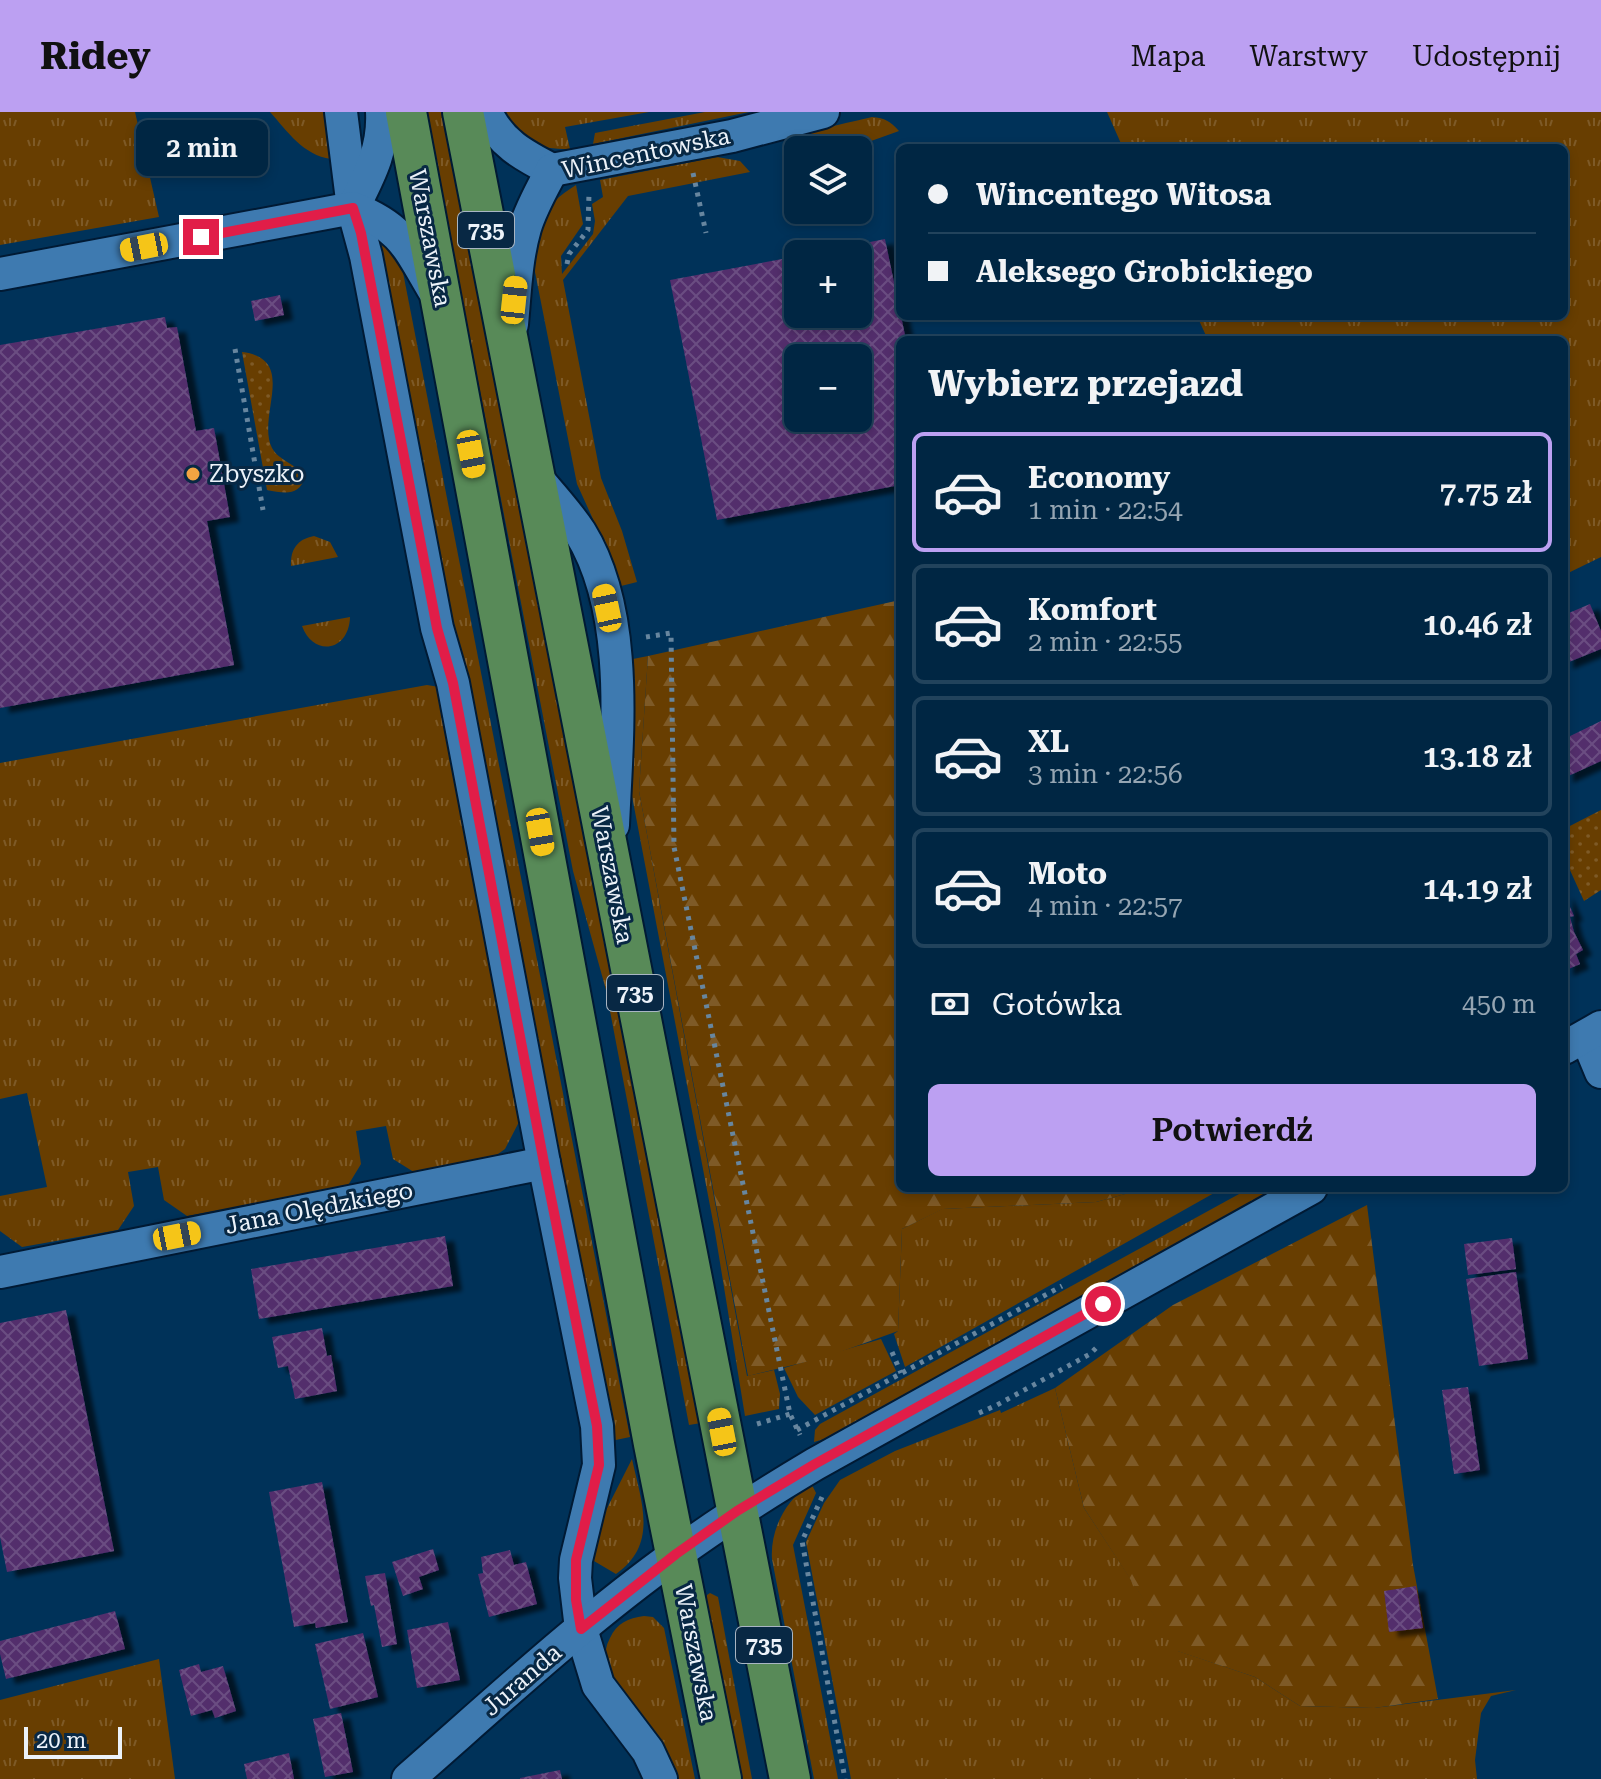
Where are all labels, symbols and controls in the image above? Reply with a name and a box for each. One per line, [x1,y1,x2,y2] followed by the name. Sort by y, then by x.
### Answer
[40,34,151,78] text: Ridey
[1131,40,1205,73] text: Mapa
[1249,40,1368,73] text: Warstwy
[1412,40,1561,73] text: Udostępnij
[135,121,267,177] callout: 2 min
[559,122,733,184] street label: Wincentowska
[166,133,238,163] text: 2 min
[784,136,872,432] map controls
[784,136,872,224] button: layers
[403,167,457,309] street label: Warszawska
[976,177,1271,212] text: Wincentego Witosa
[458,212,514,248] road number: 735
[183,219,219,255] route end
[118,231,170,263] car
[784,240,872,328] button: +
[976,254,1313,289] text: Aleksego Grobickiego
[500,275,528,325] car
[784,344,872,432] button: −
[928,363,1243,405] text: Wybierz przejazd
[455,428,487,480] car
[932,456,1004,528] icon: car
[209,460,305,488] place label: Zbyszko
[1028,460,1170,495] text: Economy
[184,465,202,483] marker: Zbyszko
[1439,475,1532,510] text: 7.75 zł
[1028,495,1183,525] text: 1 min · 22:54
[590,582,624,634] car
[932,588,1004,660] icon: car
[1028,592,1157,627] text: Komfort
[1423,607,1532,642] text: 10.46 zł
[1028,627,1183,657] text: 2 min · 22:55
[932,720,1004,792] icon: car
[1028,724,1069,759] text: XL
[1423,739,1532,774] text: 13.18 zł
[1028,759,1183,789] text: 3 min · 22:56
[585,804,639,946] street label: Warszawska
[524,806,556,858] car
[932,852,1004,924] icon: car
[1028,856,1107,891] text: Moto
[1423,871,1532,906] text: 14.19 zł
[1028,891,1183,921] text: 4 min · 22:57
[607,975,663,1011] road number: 735
[928,982,972,1026] icon: cash
[992,987,1122,1022] text: Gotówka
[1462,989,1536,1019] text: 450 m
[928,1084,1536,1176] button: Potwierdź
[223,1176,415,1240] street label: Jana Olędzkiego
[151,1220,203,1252] car
[1085,1286,1121,1322] route start
[706,1406,738,1458] car
[669,1582,723,1724] street label: Warszawska
[736,1627,792,1663] road number: 735
[477,1638,567,1722] street label: Juranda
[24,1723,122,1759] scale bar
[36,1728,86,1753] text: 20 m

